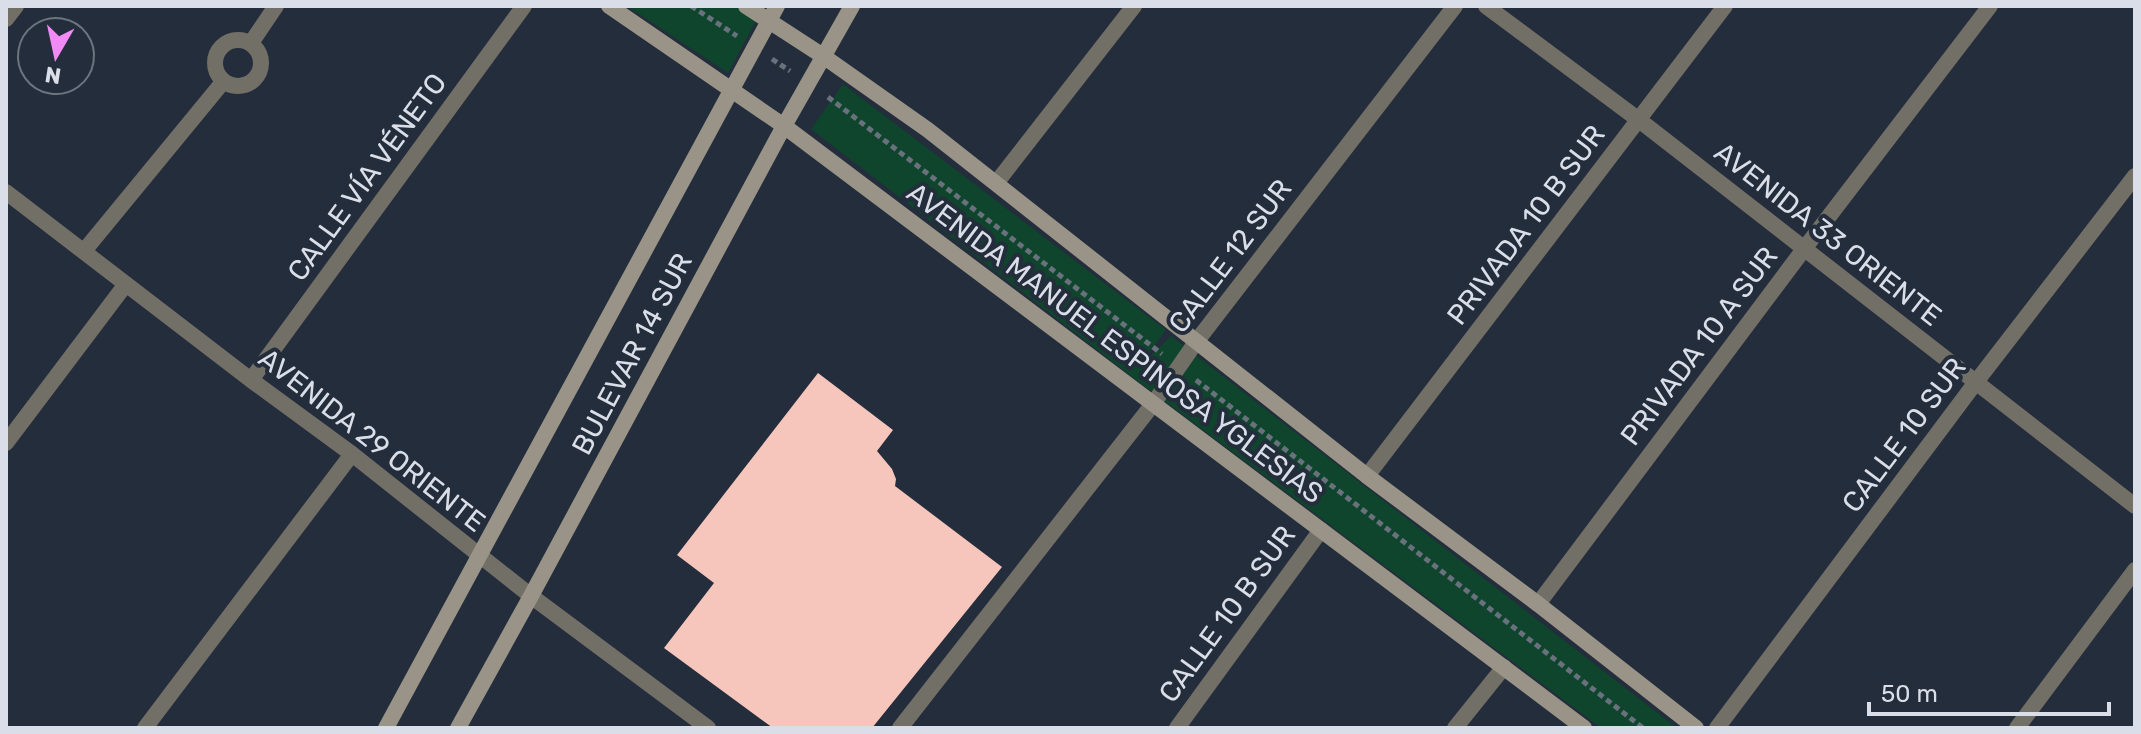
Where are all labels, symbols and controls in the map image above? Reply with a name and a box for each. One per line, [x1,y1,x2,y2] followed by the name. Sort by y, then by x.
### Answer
[16,16,96,96] north arrow
[43,61,63,90] text: N
[281,67,453,287] street label: CALLE VÍA VÉNETO
[1440,119,1612,331] street label: PRIVADA 10 B SUR
[1708,135,1948,333] street label: AVENIDA 33 ORIENTE
[1162,173,1298,339] street label: CALLE 12 SUR
[901,176,1329,510] street label: AVENIDA MANUEL ESPINOSA YGLESIAS
[1614,240,1784,452] street label: PRIVADA 10 A SUR
[565,248,699,460] street label: BULEVAR 14 SUR
[252,341,492,539] street label: AVENIDA 29 ORIENTE
[1835,351,1973,519] street label: CALLE 10 SUR
[1152,519,1302,709] street label: CALLE 10 B SUR
[1869,666,2109,716] scale bar
[1881,680,1938,708] text: 50 m

